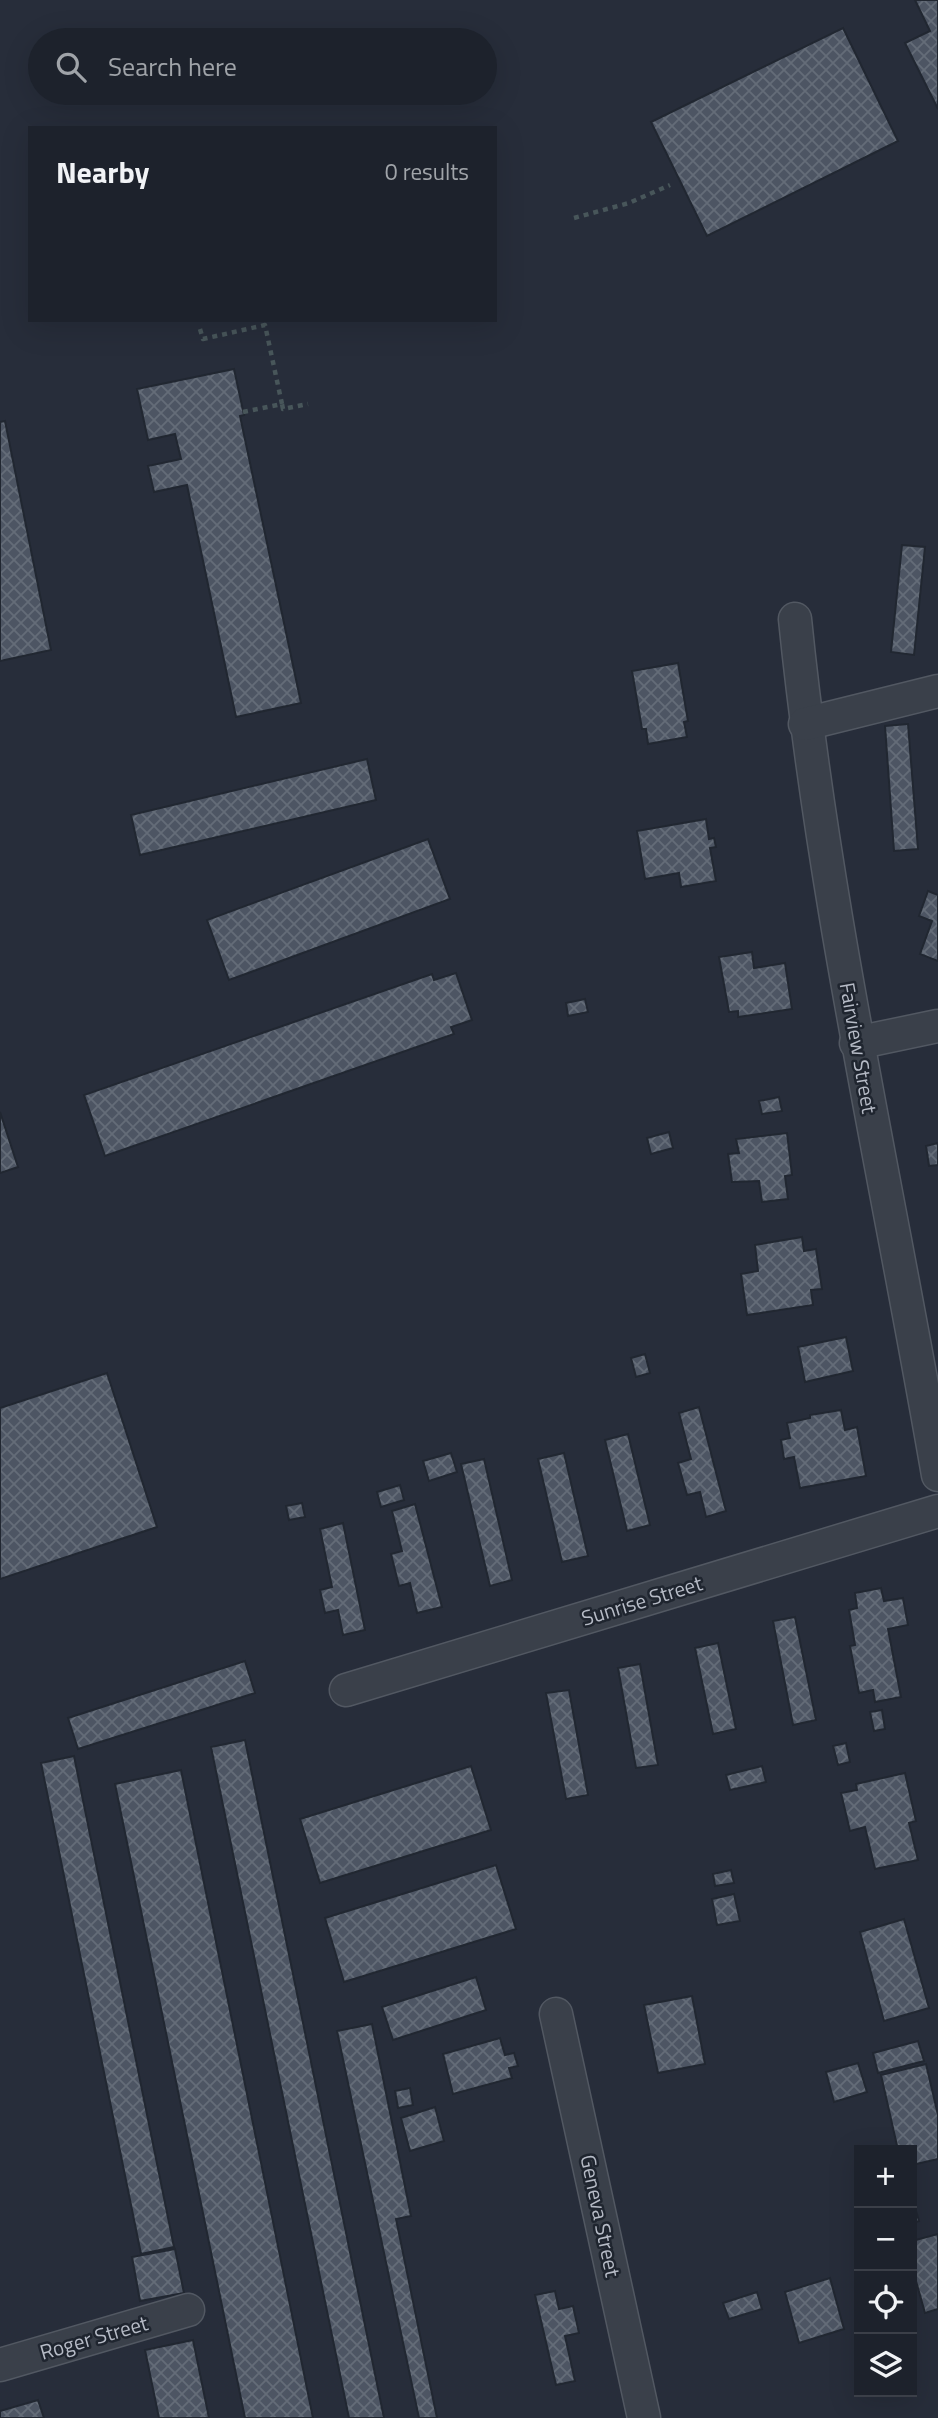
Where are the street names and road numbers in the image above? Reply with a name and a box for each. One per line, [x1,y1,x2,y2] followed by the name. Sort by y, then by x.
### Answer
[832,980,886,1117] street label: Fairview Street
[577,1566,707,1634] street label: Sunrise Street
[572,2152,630,2281] street label: Geneva Street
[36,2306,152,2368] street label: Roger Street

